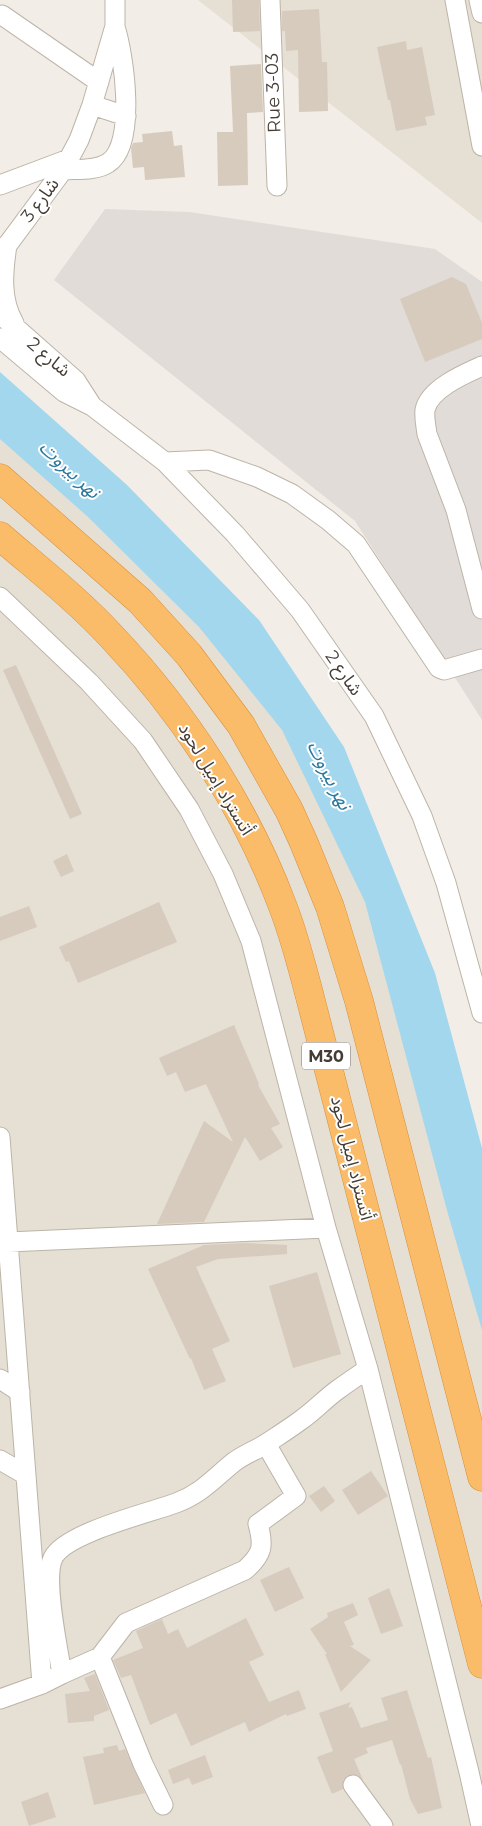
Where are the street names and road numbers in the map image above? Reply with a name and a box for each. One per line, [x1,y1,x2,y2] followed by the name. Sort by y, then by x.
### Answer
[261,53,285,133] street label: Rue 3-03
[16,173,66,228] street label: شارع 3
[21,332,75,384] street label: شارع 2
[318,646,367,702] street label: شارع 2
[173,719,258,840] street label: أتستراد إميل لحود
[302,1042,350,1070] road number: M30
[325,1093,378,1223] street label: أتستراد إميل لحود

